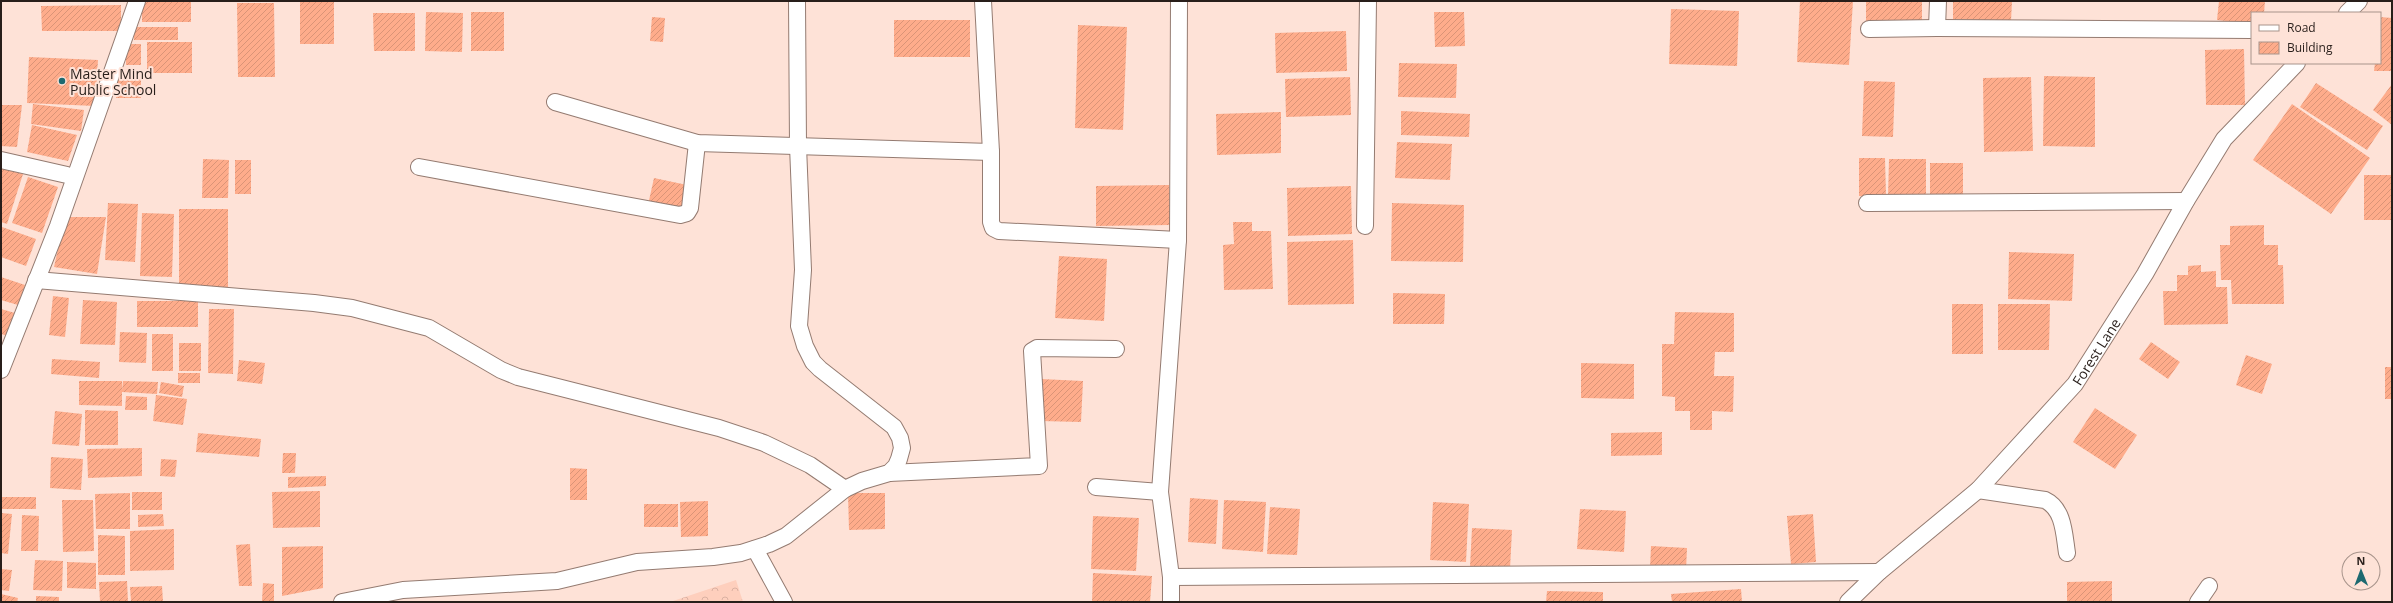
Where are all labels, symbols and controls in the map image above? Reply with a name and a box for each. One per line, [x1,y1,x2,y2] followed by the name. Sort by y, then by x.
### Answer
[2251,12,2381,64] legend
[2287,19,2316,36] text: Road
[2287,39,2333,56] text: Building
[70,64,156,99] place label: Master Mind Public School
[57,76,67,86] marker: Master Mind Public School
[2067,314,2124,389] street label: Forest Lane
[2341,551,2381,591] north arrow
[2356,553,2365,568] text: N

